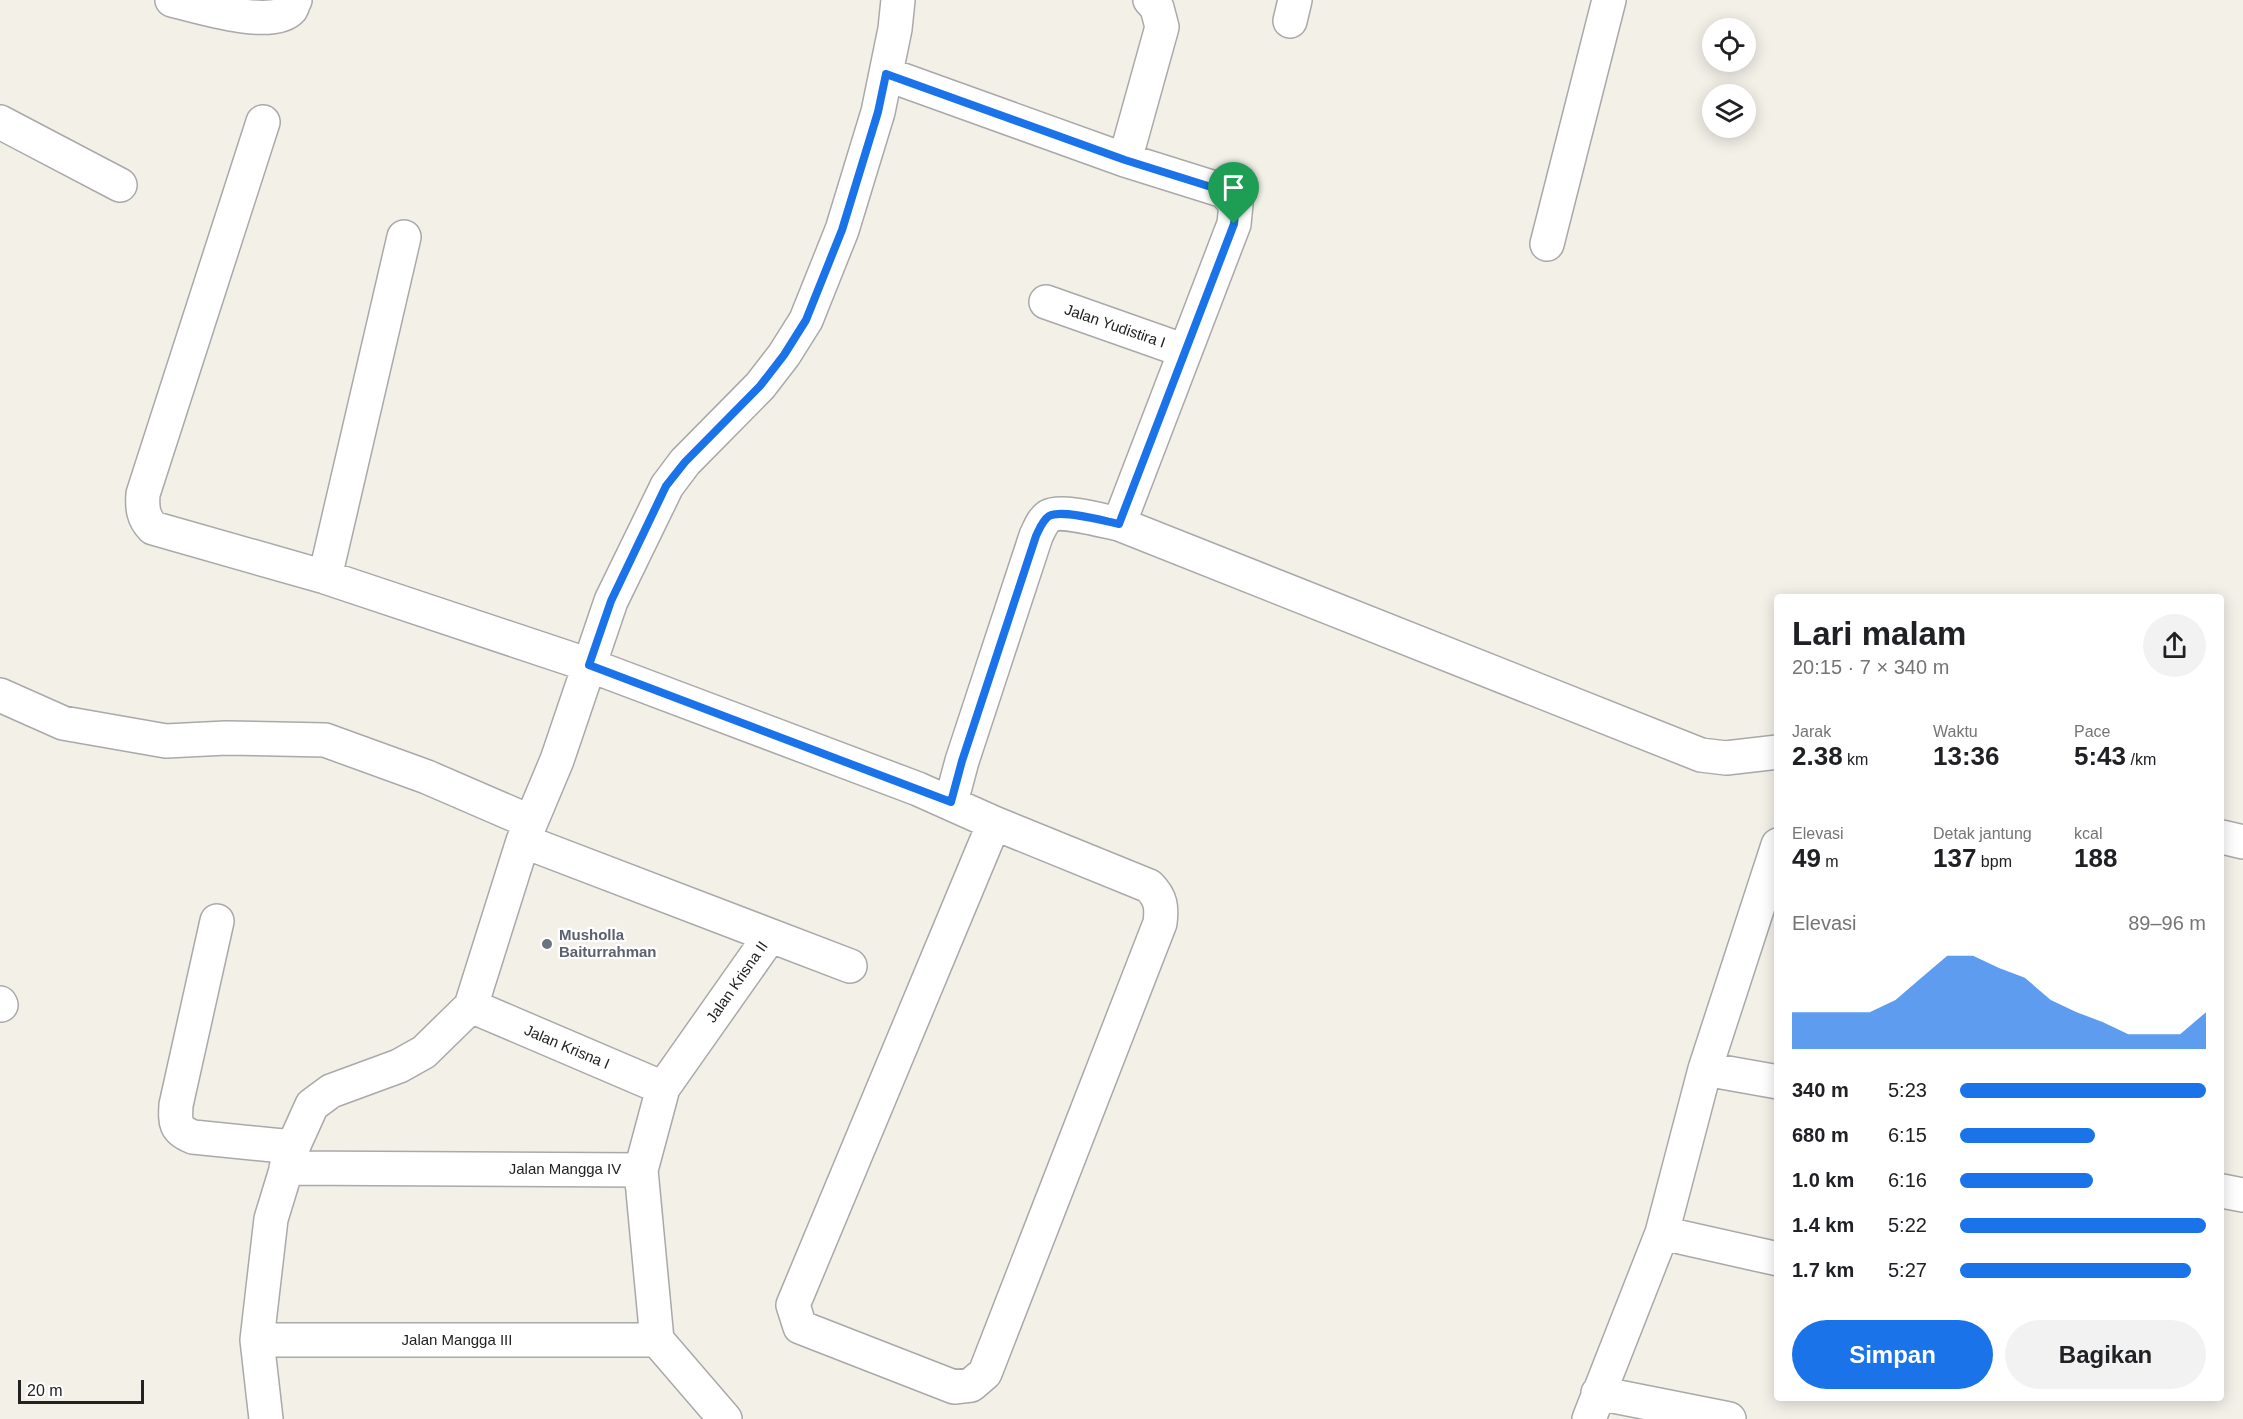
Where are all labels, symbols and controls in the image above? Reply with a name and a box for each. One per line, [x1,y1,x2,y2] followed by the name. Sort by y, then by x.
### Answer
[1702,18,1756,138] map controls
[1702,18,1756,72] button: locate
[1702,84,1756,138] button: layers
[1208,162,1259,224] pin
[1217,171,1250,204] icon: arrive
[1062,300,1168,351] street label: Jalan Yudistira I
[2143,614,2206,677] button: share
[1792,615,1966,652] text: Lari malam
[1792,656,1949,678] text: 20:15 · 7 × 340 m
[1792,723,1831,740] text: Jarak
[1933,723,1978,740] text: Waktu
[2074,723,2110,740] text: Pace
[1792,741,1843,771] text: 2.38
[1933,741,2000,771] text: 13:36
[2074,741,2126,771] text: 5:43
[1843,751,1868,768] text: km
[2126,751,2156,768] text: /km
[1792,825,1844,842] text: Elevasi
[1933,825,2032,842] text: Detak jantung
[2074,825,2102,842] text: kcal
[1792,843,1821,873] text: 49
[1933,843,1976,873] text: 137
[2074,843,2117,873] text: 188
[1821,853,1839,870] text: m
[1976,853,2012,870] text: bpm
[1792,912,1856,934] text: Elevasi
[2128,912,2206,934] text: 89–96 m
[559,926,657,960] place label: Musholla Baiturrahman
[540,937,554,951] marker: Musholla Baiturrahman
[702,938,771,1026] street label: Jalan Krisna II
[522,1021,612,1072] street label: Jalan Krisna I
[1792,1079,1849,1101] text: 340 m
[1888,1079,1927,1101] text: 5:23
[1792,1124,1849,1146] text: 680 m
[1888,1124,1927,1146] text: 6:15
[509,1160,621,1177] street label: Jalan Mangga IV
[1792,1169,1854,1191] text: 1.0 km
[1888,1169,1927,1191] text: 6:16
[1792,1214,1854,1236] text: 1.4 km
[1888,1214,1927,1236] text: 5:22
[1792,1259,1854,1281] text: 1.7 km
[1888,1259,1927,1281] text: 5:27
[1792,1320,1993,1389] button: Simpan
[2005,1320,2206,1389] button: Bagikan
[402,1331,512,1348] street label: Jalan Mangga III
[18,1377,144,1404] scale bar
[27,1382,63,1399] text: 20 m

